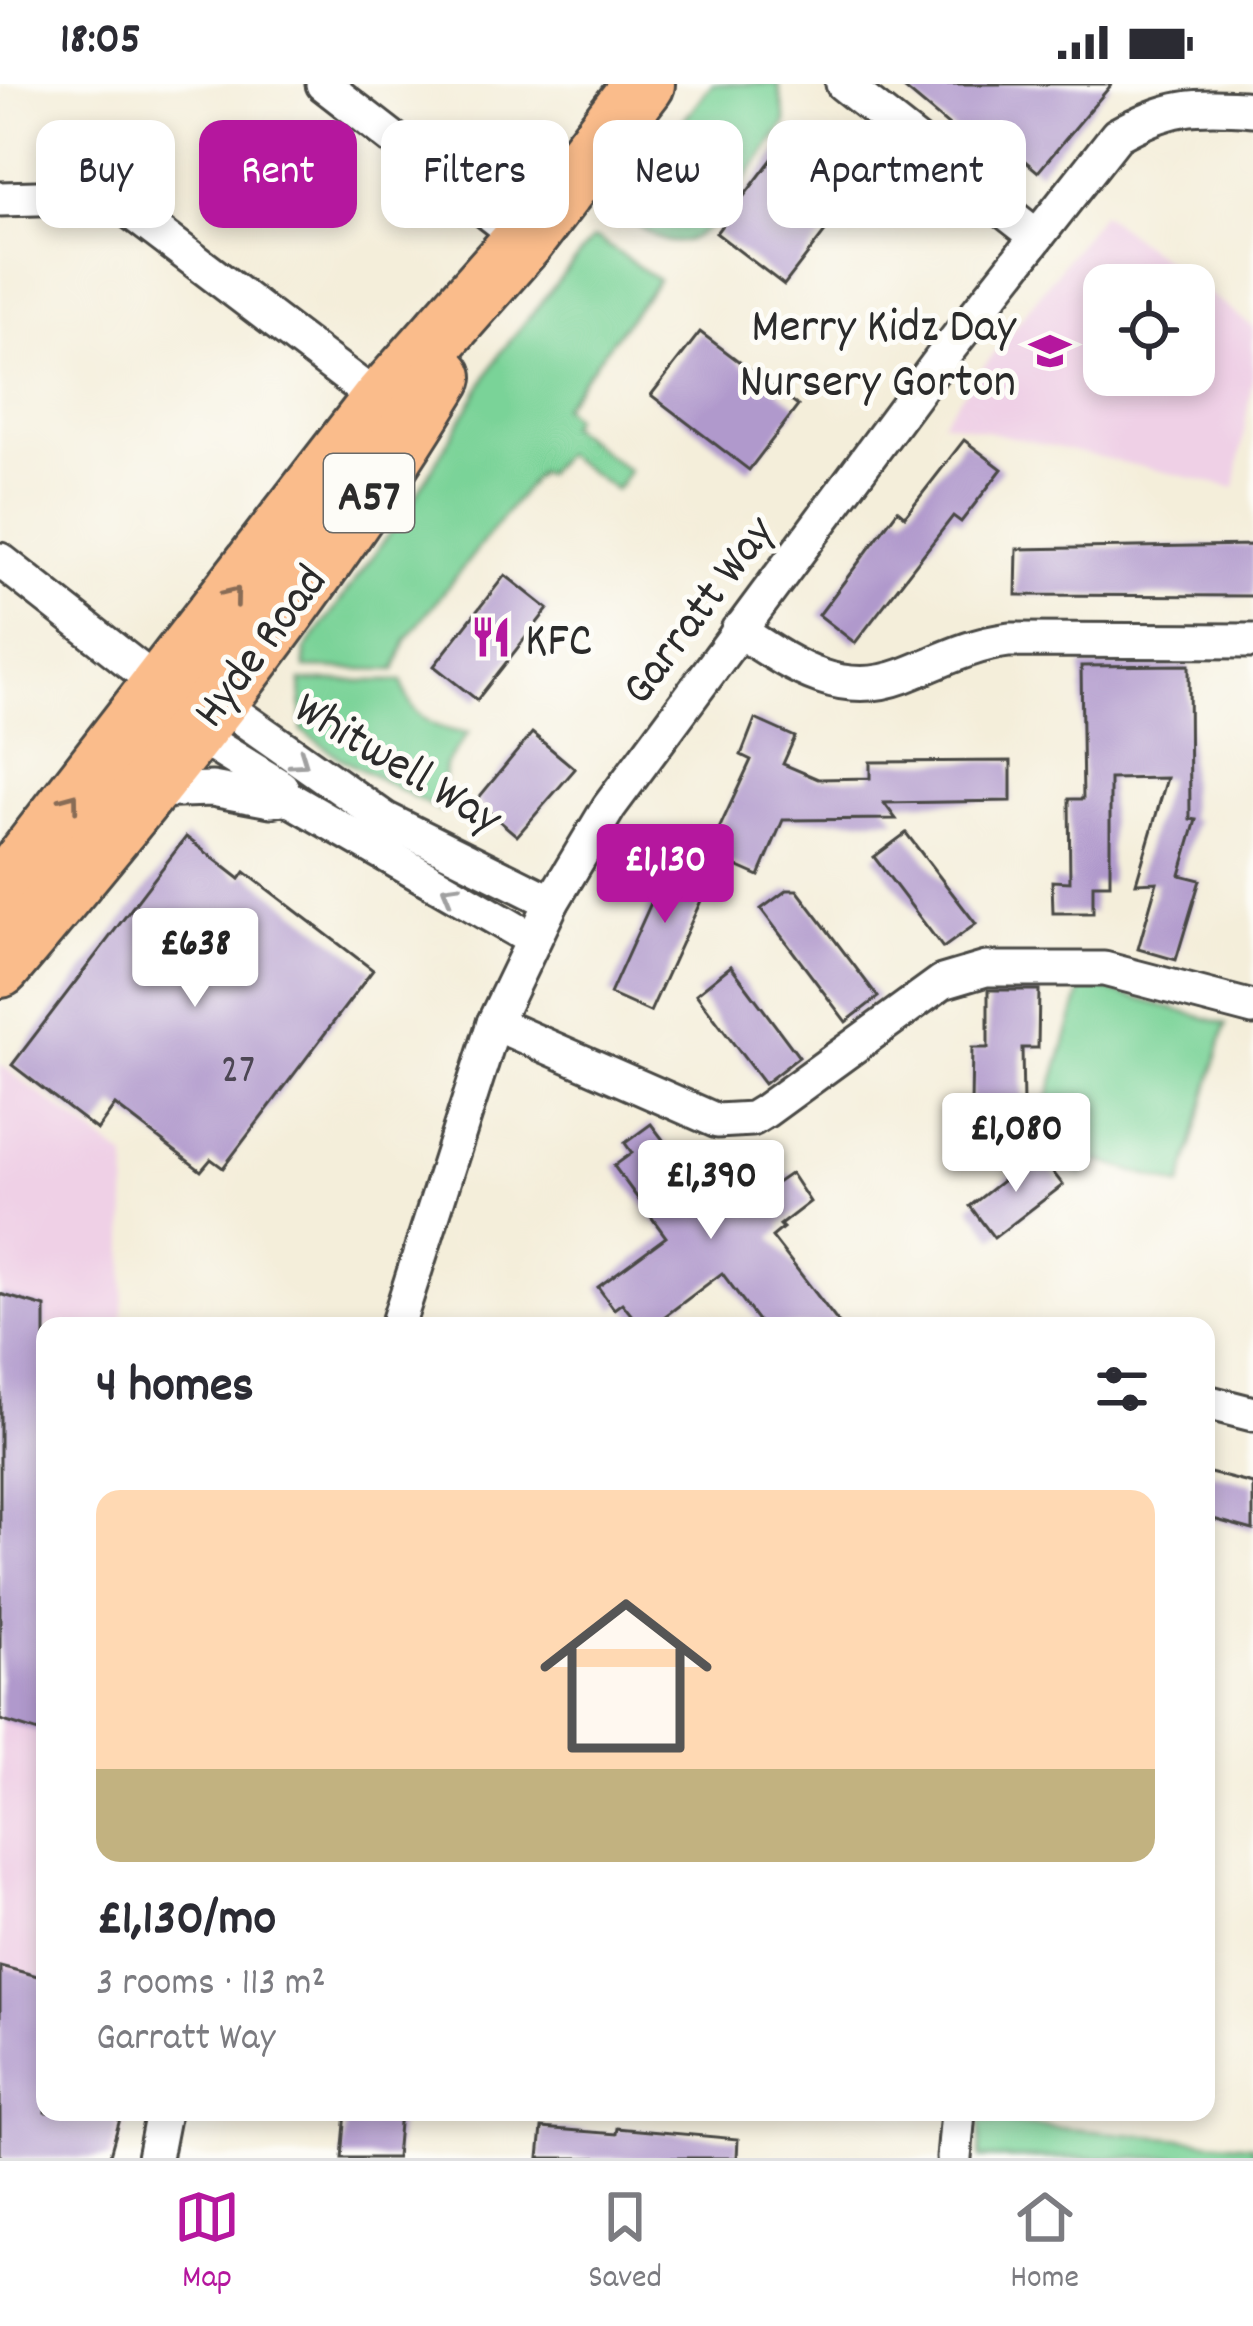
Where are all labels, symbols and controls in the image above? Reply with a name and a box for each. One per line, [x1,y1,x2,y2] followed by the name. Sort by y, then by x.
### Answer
[60,10,141,74] text: 18:05
[36,120,175,228] chip: Buy
[199,120,357,228] chip: Rent
[381,120,569,228] chip: Filters
[593,120,743,228] chip: New
[767,120,1026,228] chip: Apartment
[1083,264,1215,396] map controls
[1083,264,1215,396] button: locate
[740,296,1018,420] place label: Merry Kidz Day Nursery Gorton
[1027,328,1073,374] school or university icon: Merry Kidz Day Nursery Gorton
[324,454,414,532] road number: A57
[607,502,796,721] street label: Garratt Way
[179,553,347,745] street label: Hyde Road
[219,586,240,608] one-way arrow
[525,610,592,679] place label: KFC
[468,614,514,660] restaurant icon: KFC
[279,677,514,856] street label: Whitwell Way
[287,747,309,769] one-way arrow
[57,792,78,814] one-way arrow
[567,824,763,926] pin: £1,130
[624,835,706,890] text: £1,130
[441,884,463,907] one-way arrow
[124,908,266,1010] pin: £638
[159,919,231,974] text: £638
[221,1043,255,1103] house number: 27
[918,1093,1114,1195] pin: £1,080
[969,1104,1063,1159] text: £1,080
[613,1140,809,1242] pin: £1,390
[665,1151,757,1206] text: £1,390
[96,1353,254,1425] text: 4 homes
[1089,1356,1155,1422] icon: filters
[518,1568,734,1784] icon: home
[96,1886,276,1958] text: £1,130/mo
[96,1958,326,2013] text: 3 rooms · 113 m²
[96,2013,275,2068] text: Garratt Way
[174,2184,240,2303] tab: Map
[588,2184,662,2303] tab: Saved
[1010,2184,1079,2303] tab: Home

